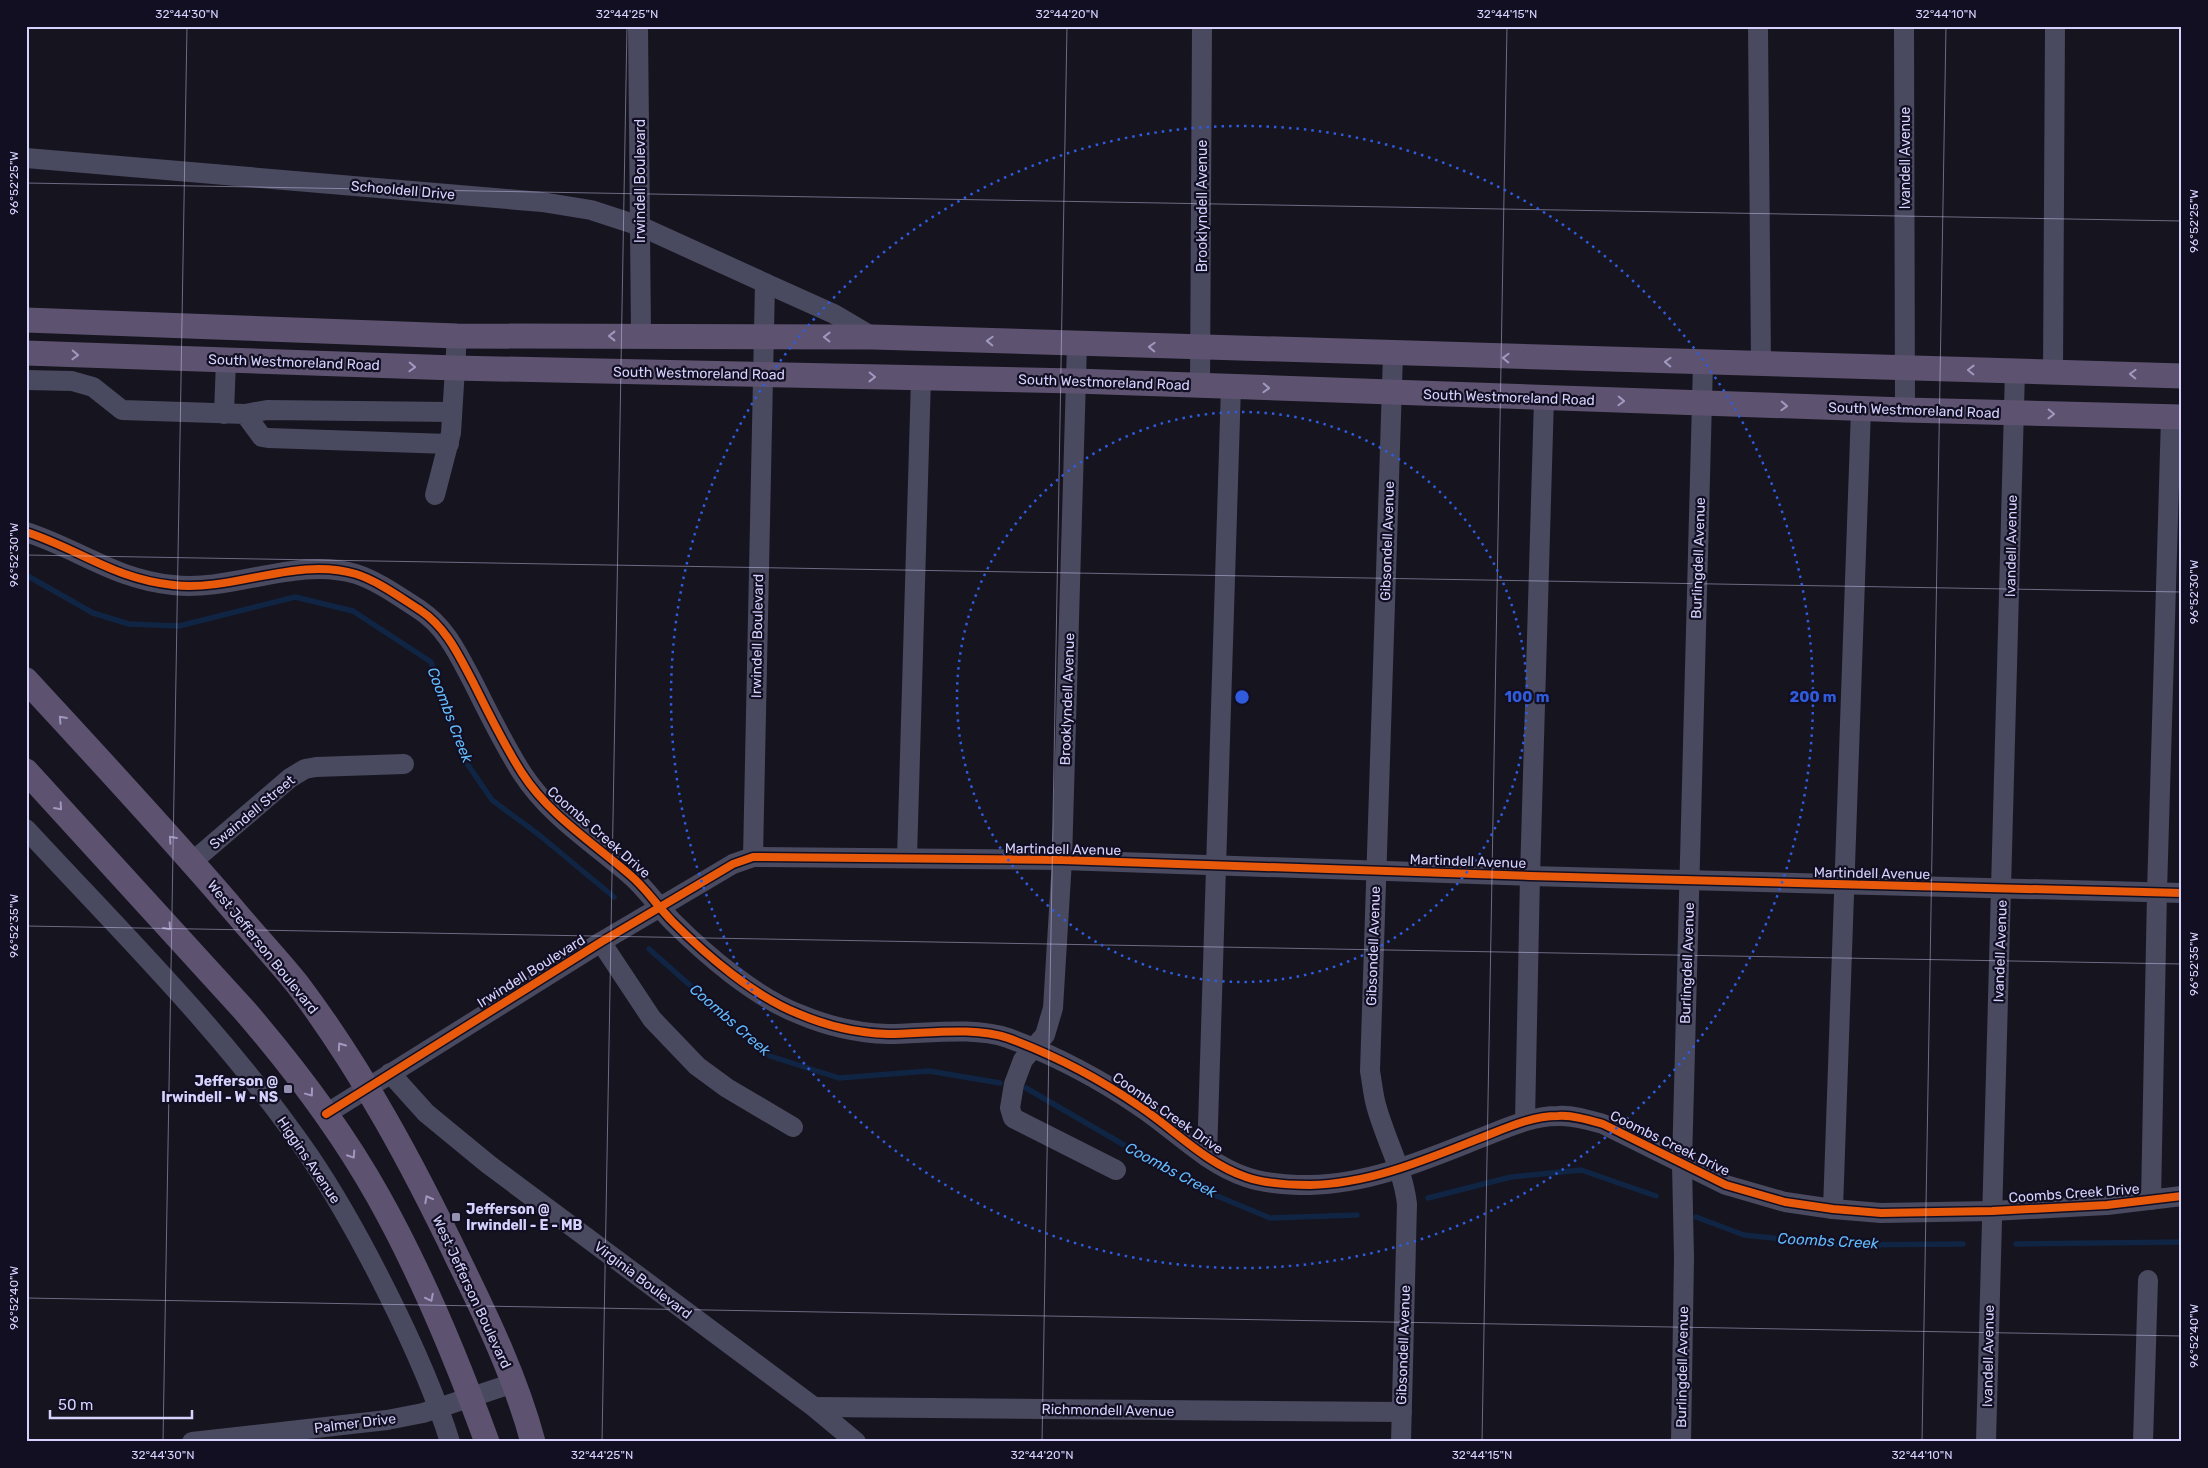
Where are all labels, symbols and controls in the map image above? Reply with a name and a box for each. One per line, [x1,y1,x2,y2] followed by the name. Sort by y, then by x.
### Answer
[155,7,219,21] text: 32°44'30"N
[596,7,658,21] text: 32°44'25"N
[1035,7,1099,21] text: 32°44'20"N
[1477,7,1537,21] text: 32°44'15"N
[1915,7,1977,21] text: 32°44'10"N
[1897,107,1914,209] street label: Ivandell Avenue
[632,119,649,243] street label: Irwindell Boulevard
[1194,140,1211,272] street label: Brooklyndell Avenue
[7,151,21,215] text: 96°52'25"W
[350,177,456,204] street label: Schooldell Drive
[2187,189,2201,253] text: 96°52'25"W
[608,331,616,341] one-way arrow
[823,332,830,342] one-way arrow
[985,336,993,347] one-way arrow
[1148,341,1156,352] one-way arrow
[72,350,79,360] one-way arrow
[208,351,380,374] street label: South Westmoreland Road
[1502,352,1510,363] one-way arrow
[1664,357,1672,368] one-way arrow
[409,361,417,372] one-way arrow
[613,364,785,383] street label: South Westmoreland Road
[1966,364,1974,375] one-way arrow
[2129,369,2137,380] one-way arrow
[1018,371,1190,394] street label: South Westmoreland Road
[868,372,876,382] one-way arrow
[1263,382,1271,393] one-way arrow
[1423,386,1595,409] street label: South Westmoreland Road
[1617,395,1625,406] one-way arrow
[1828,399,2000,422] street label: South Westmoreland Road
[1780,401,1788,411] one-way arrow
[2048,409,2055,419] one-way arrow
[1377,481,1398,601] street label: Gibsondell Avenue
[2002,494,2021,597] street label: Ivandell Avenue
[1688,497,1709,619] street label: Burlingdell Avenue
[7,522,21,587] text: 96°52'30"W
[2187,559,2201,624] text: 96°52'30"W
[748,574,767,698] street label: Irwindell Boulevard
[1057,632,1078,766] street label: Brooklyndell Avenue
[424,665,477,766] water label: Coombs Creek
[1233,688,1251,706] centre of rings
[1505,688,1549,706] text: 100 m
[1789,688,1837,706] text: 200 m
[59,716,68,725] one-way arrow
[206,771,299,853] street label: Swaindell Street
[544,783,654,882] street label: Coombs Creek Drive
[53,801,62,810] one-way arrow
[169,836,178,845] one-way arrow
[1005,840,1122,859] street label: Martindell Avenue
[1409,851,1527,872] street label: Martindell Avenue
[1814,864,1931,883] street label: Martindell Avenue
[204,877,322,1017] street label: West Jefferson Boulevard
[1363,886,1384,1006] street label: Gibsondell Avenue
[7,894,21,958] text: 96°52'35"W
[1990,899,2011,1003] street label: Ivandell Avenue
[1677,902,1698,1024] street label: Burlingdell Avenue
[162,921,171,930] one-way arrow
[474,931,588,1012] street label: Irwindell Boulevard
[2187,932,2201,996] text: 96°52'35"W
[686,980,774,1060] water label: Coombs Creek
[338,1042,347,1052] one-way arrow
[1109,1069,1226,1158] street label: Coombs Creek Drive
[161,1073,278,1106] place label: Jefferson @ Irwindell - W - NS
[282,1083,294,1095] marker: Jefferson @ Irwindell - W - NS
[304,1087,313,1097] one-way arrow
[1607,1107,1733,1180] street label: Coombs Creek Drive
[273,1114,344,1207] street label: Higgins Avenue
[1122,1138,1220,1202] water label: Coombs Creek
[346,1150,355,1159] one-way arrow
[2008,1180,2140,1207] street label: Coombs Creek Drive
[424,1195,434,1204] one-way arrow
[466,1201,583,1234] place label: Jefferson @ Irwindell - E - MB
[450,1211,462,1223] marker: Jefferson @ Irwindell - E - MB
[429,1213,514,1371] street label: West Jefferson Boulevard
[1777,1229,1879,1253] water label: Coombs Creek
[590,1238,695,1323] street label: Virginia Boulevard
[7,1266,21,1330] text: 96°52'40"W
[1393,1285,1414,1405] street label: Gibsondell Avenue
[424,1293,434,1302] one-way arrow
[1979,1304,1998,1407] street label: Ivandell Avenue
[2187,1304,2201,1368] text: 96°52'40"W
[1673,1306,1692,1428] street label: Burlingdell Avenue
[50,1388,192,1420] scale bar
[58,1396,93,1414] text: 50 m
[1041,1401,1175,1420] street label: Richmondell Avenue
[313,1410,397,1437] street label: Palmer Drive
[131,1448,195,1462] text: 32°44'30"N
[571,1448,633,1462] text: 32°44'25"N
[1010,1448,1074,1462] text: 32°44'20"N
[1452,1448,1512,1462] text: 32°44'15"N
[1891,1448,1953,1462] text: 32°44'10"N

